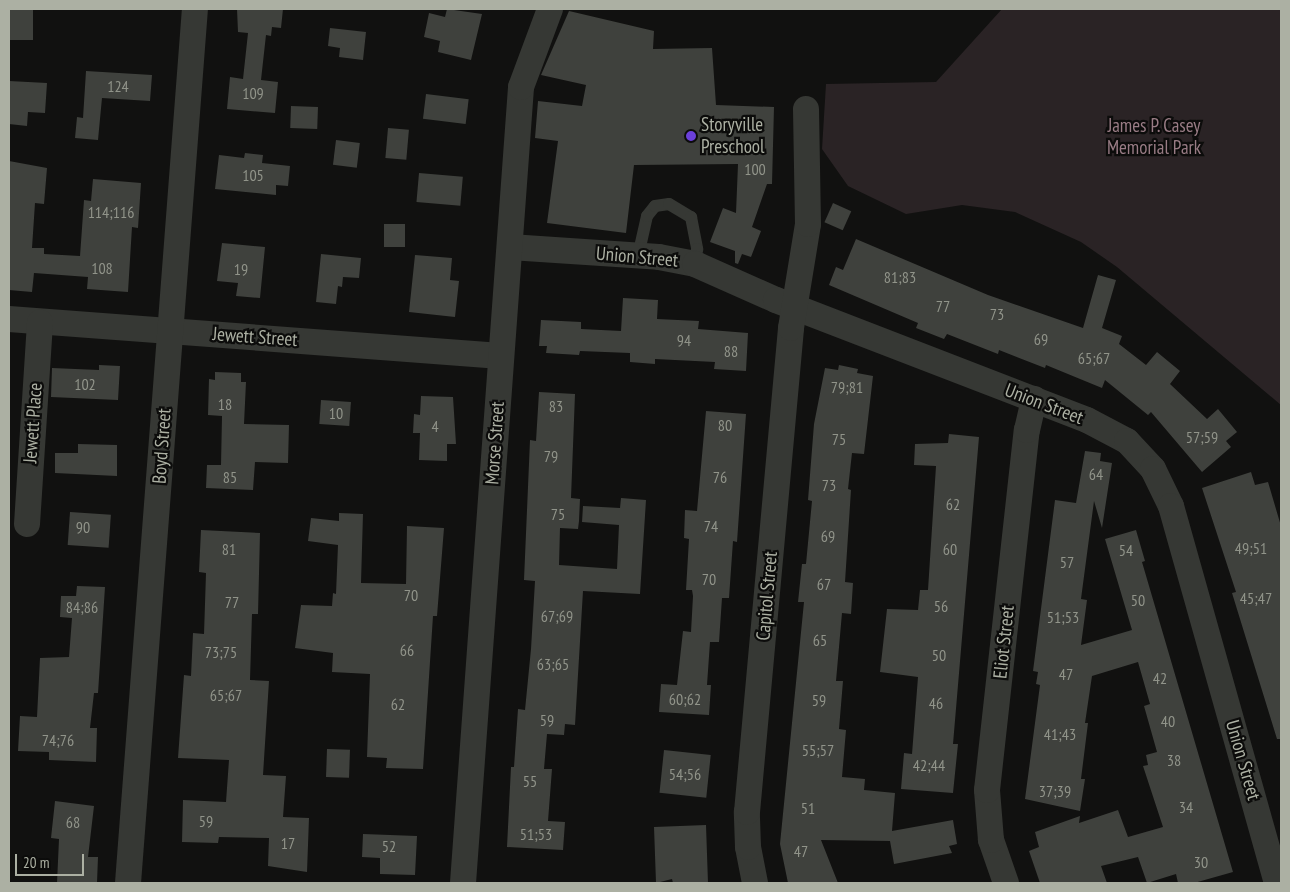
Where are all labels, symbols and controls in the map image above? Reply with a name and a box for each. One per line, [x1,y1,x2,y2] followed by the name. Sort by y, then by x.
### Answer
[107,76,129,96] house number: 124
[242,83,264,103] house number: 109
[701,114,764,158] place label: Storyville Preschool
[1107,115,1201,159] park label: James P. Casey Memorial Park
[685,130,697,142] marker: Storyville Preschool
[744,159,766,179] house number: 100
[242,165,264,185] house number: 105
[88,202,134,222] house number: 114;116
[595,242,679,272] street label: Union Street
[91,258,113,278] house number: 108
[234,259,248,279] house number: 19
[884,267,916,287] house number: 81;83
[936,296,950,316] house number: 77
[990,304,1004,324] house number: 73
[212,323,298,351] street label: Jewett Street
[1034,329,1048,349] house number: 69
[677,330,691,350] house number: 94
[724,341,738,361] house number: 88
[1078,348,1110,368] house number: 65;67
[74,374,96,394] house number: 102
[831,377,863,397] house number: 79;81
[1002,379,1086,429] street label: Union Street
[19,382,47,464] street label: Jewett Place
[218,394,232,414] house number: 18
[549,396,563,416] house number: 83
[481,401,509,485] street label: Morse Street
[329,403,343,423] house number: 10
[148,407,176,485] street label: Boyd Street
[718,415,732,435] house number: 80
[431,416,439,436] house number: 4
[1186,427,1218,447] house number: 57;59
[832,429,846,449] house number: 75
[544,446,558,466] house number: 79
[1089,464,1103,484] house number: 64
[223,467,237,487] house number: 85
[713,467,727,487] house number: 76
[822,475,836,495] house number: 73
[946,494,960,514] house number: 62
[551,504,565,524] house number: 75
[704,516,718,536] house number: 74
[76,517,90,537] house number: 90
[821,526,835,546] house number: 69
[1235,538,1267,558] house number: 49;51
[222,539,236,559] house number: 81
[943,539,957,559] house number: 60
[1119,540,1133,560] house number: 54
[752,550,782,642] street label: Capitol Street
[1060,552,1074,572] house number: 57
[702,569,716,589] house number: 70
[817,574,831,594] house number: 67
[404,585,418,605] house number: 70
[1240,588,1272,608] house number: 45;47
[1131,590,1145,610] house number: 50
[225,592,239,612] house number: 77
[934,596,948,616] house number: 56
[66,597,98,617] house number: 84;86
[989,604,1019,680] street label: Eliot Street
[541,606,573,626] house number: 67;69
[1047,607,1079,627] house number: 51;53
[813,630,827,650] house number: 65
[400,640,414,660] house number: 66
[205,642,237,662] house number: 73;75
[932,645,946,665] house number: 50
[537,654,569,674] house number: 63;65
[1059,664,1073,684] house number: 47
[1153,668,1167,688] house number: 42
[210,685,242,705] house number: 65;67
[669,689,701,709] house number: 60;62
[812,690,826,710] house number: 59
[929,693,943,713] house number: 46
[391,694,405,714] house number: 62
[540,710,554,730] house number: 59
[1161,711,1175,731] house number: 40
[1221,717,1265,803] street label: Union Street
[1044,724,1076,744] house number: 41;43
[42,730,74,750] house number: 74;76
[802,740,834,760] house number: 55;57
[1167,750,1181,770] house number: 38
[913,755,945,775] house number: 42;44
[669,764,701,784] house number: 54;56
[523,771,537,791] house number: 55
[1039,781,1071,801] house number: 37;39
[1179,797,1193,817] house number: 34
[801,798,815,818] house number: 51
[199,811,213,831] house number: 59
[66,812,80,832] house number: 68
[520,824,552,844] house number: 51;53
[281,833,295,853] house number: 17
[382,836,396,856] house number: 52
[794,841,808,861] house number: 47
[18,844,86,876] scale bar
[1194,852,1208,872] house number: 30
[23,853,49,872] text: 20 m

